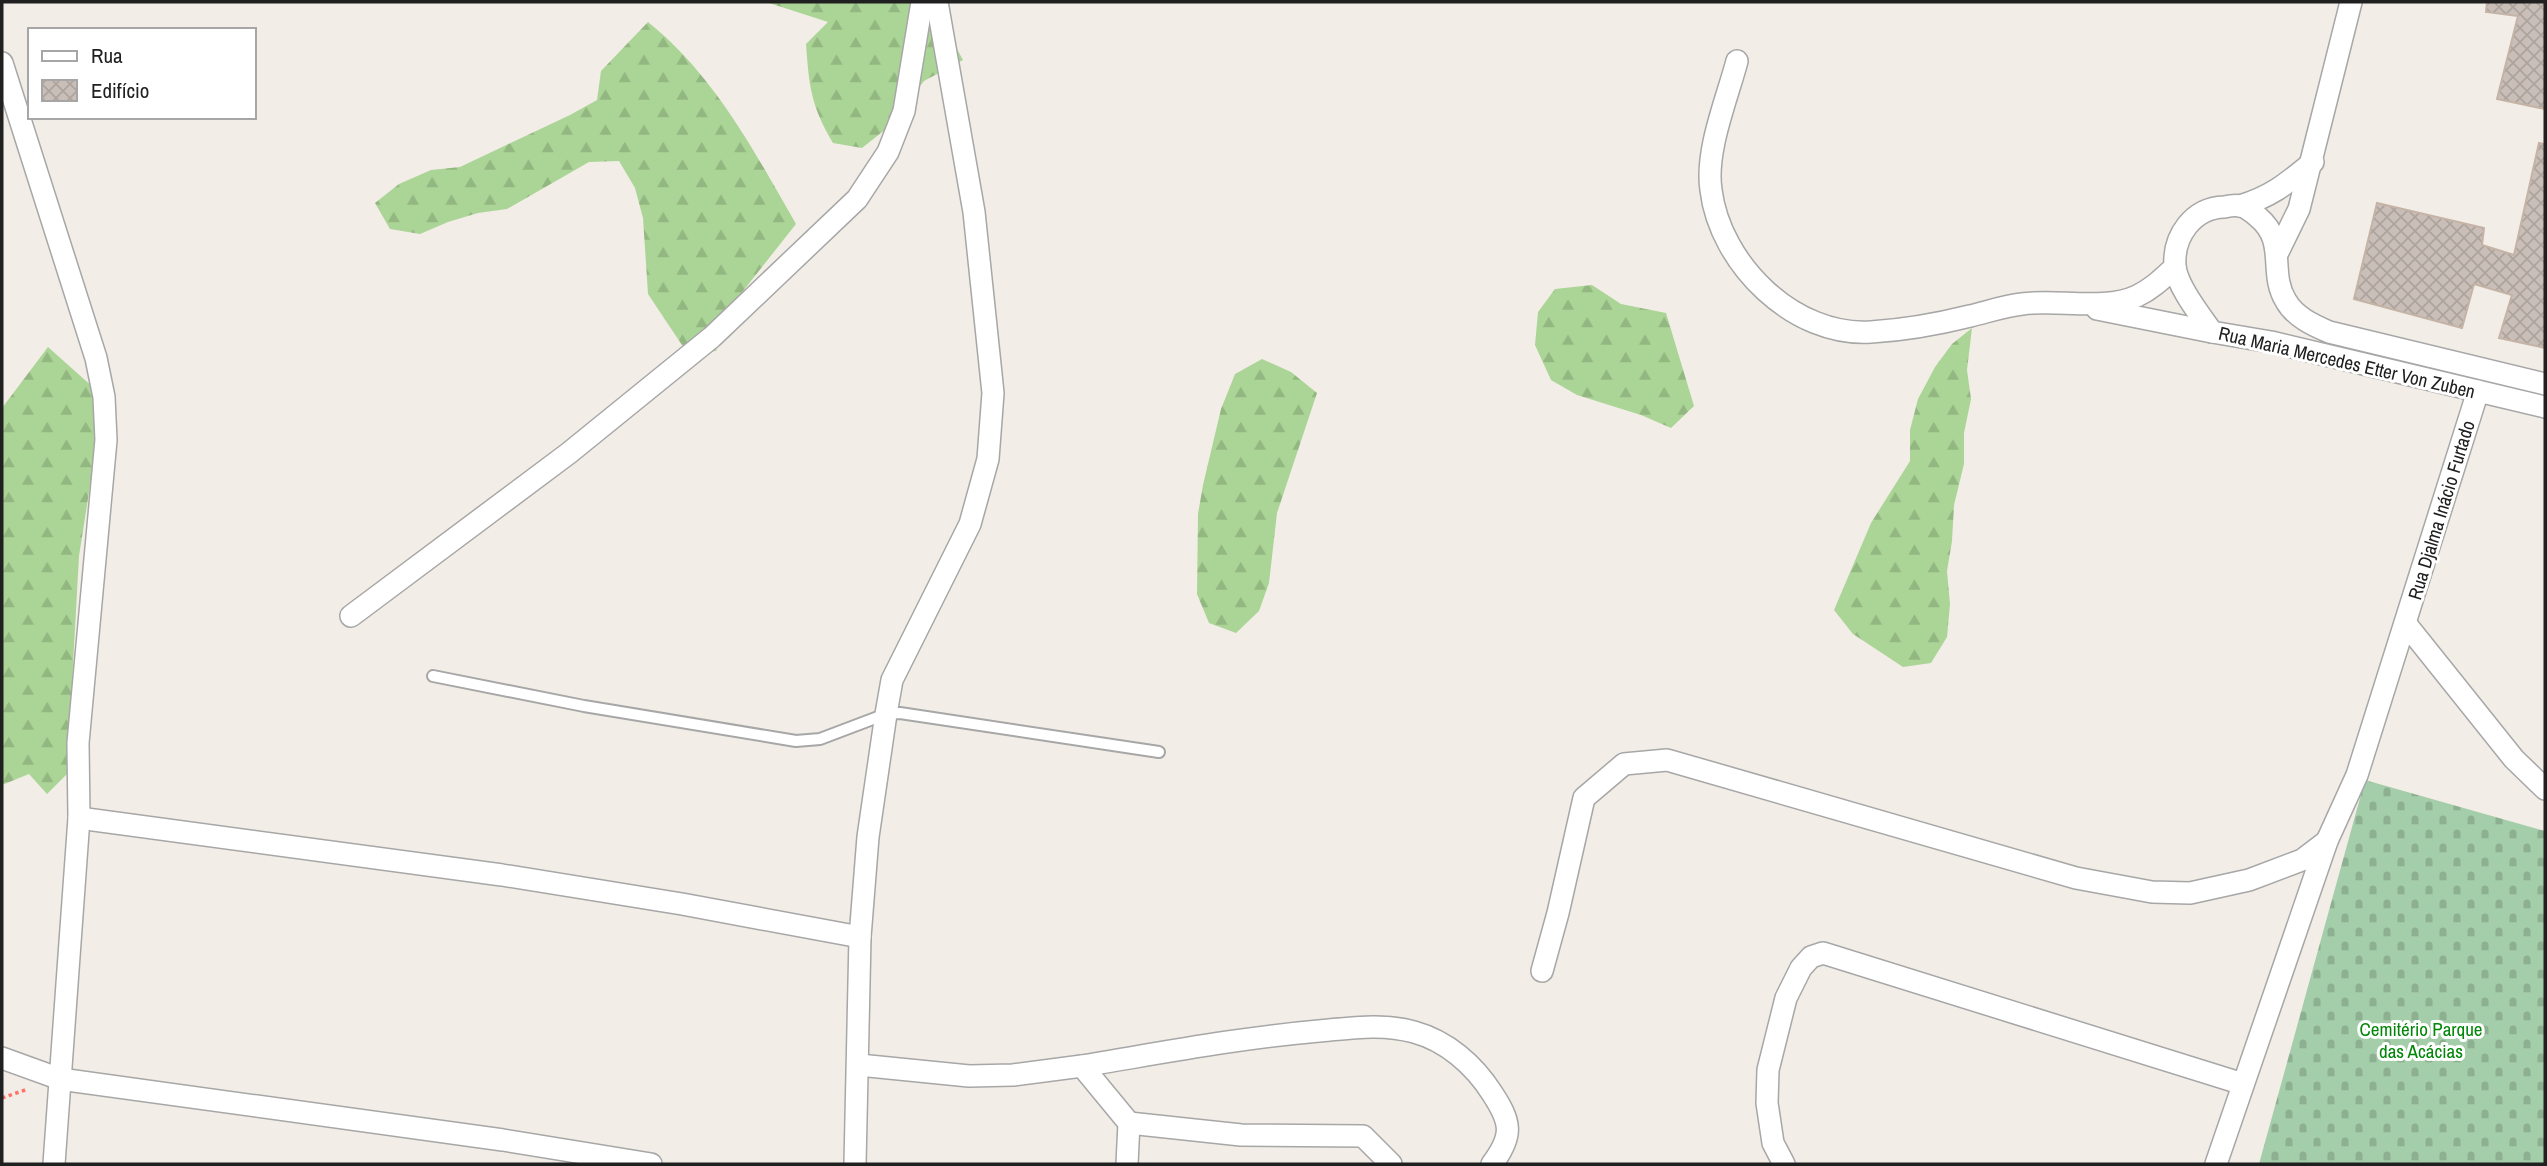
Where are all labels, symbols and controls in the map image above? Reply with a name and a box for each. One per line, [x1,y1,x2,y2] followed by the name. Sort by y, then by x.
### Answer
[28,28,256,119] legend
[91,41,123,70] text: Rua
[91,76,149,105] text: Edifício
[2216,320,2478,404] street label: Rua Maria Mercedes Etter Von Zuben
[2401,417,2481,603] street label: Rua Djalma Inácio Furtado
[2360,1016,2482,1064] park label: Cemitério Parque das Acácias

